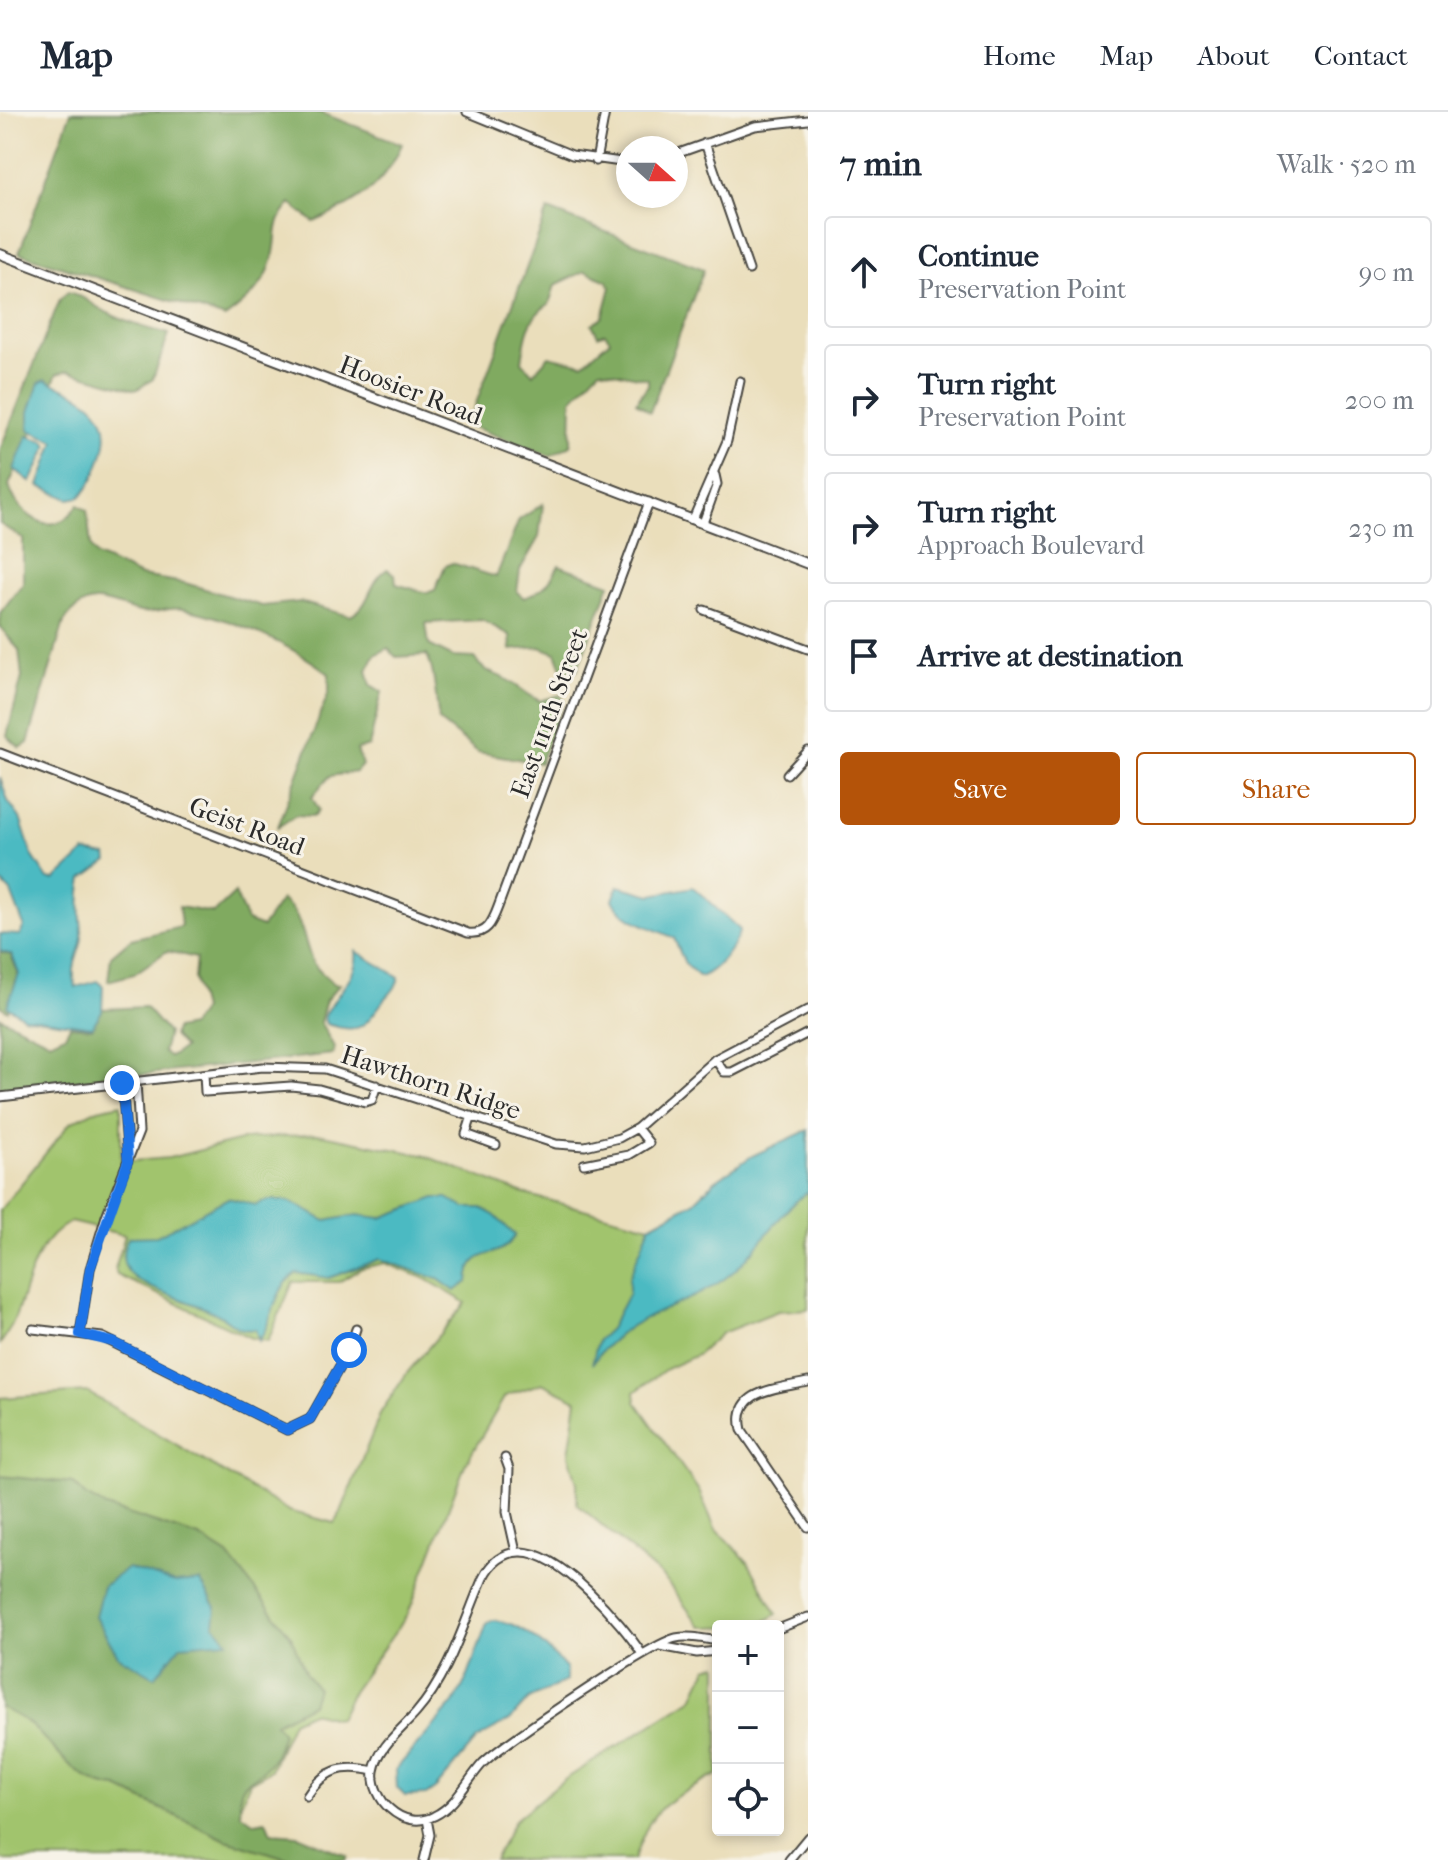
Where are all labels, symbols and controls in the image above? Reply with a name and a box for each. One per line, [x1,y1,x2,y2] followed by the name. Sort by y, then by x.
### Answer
[40,33,113,78] text: Map
[983,39,1056,72] text: Home
[1100,39,1153,72] text: Map
[1197,39,1270,72] text: About
[1314,39,1408,72] text: Contact
[616,136,688,208] north arrow
[840,144,922,184] text: 7 min
[1277,149,1416,180] text: Walk · 520 m
[918,239,1039,274] text: Continue
[842,250,886,294] icon: ahead
[1359,257,1414,288] text: 90 m
[918,274,1126,305] text: Preservation Point
[335,349,488,432] street label: Hoosier Road
[918,367,1056,402] text: Turn right
[842,378,886,422] icon: right
[1345,385,1414,416] text: 200 m
[918,402,1126,433] text: Preservation Point
[918,495,1056,530] text: Turn right
[842,506,886,550] icon: right
[1348,513,1414,544] text: 230 m
[918,530,1144,561] text: Approach Boulevard
[504,623,595,802] street label: East 111th Street
[842,634,886,678] icon: arrive
[918,639,1183,674] text: Arrive at destination
[840,752,1120,825] button: Save
[1136,752,1416,825] button: Share
[185,790,310,863] street label: Geist Road
[337,1039,525,1126] street label: Hawthorn Ridge
[104,1065,140,1101] route end
[331,1332,367,1368] route start
[712,1620,784,1836] map controls
[712,1620,784,1692] button: +
[712,1692,784,1764] button: −
[712,1764,784,1836] button: locate

